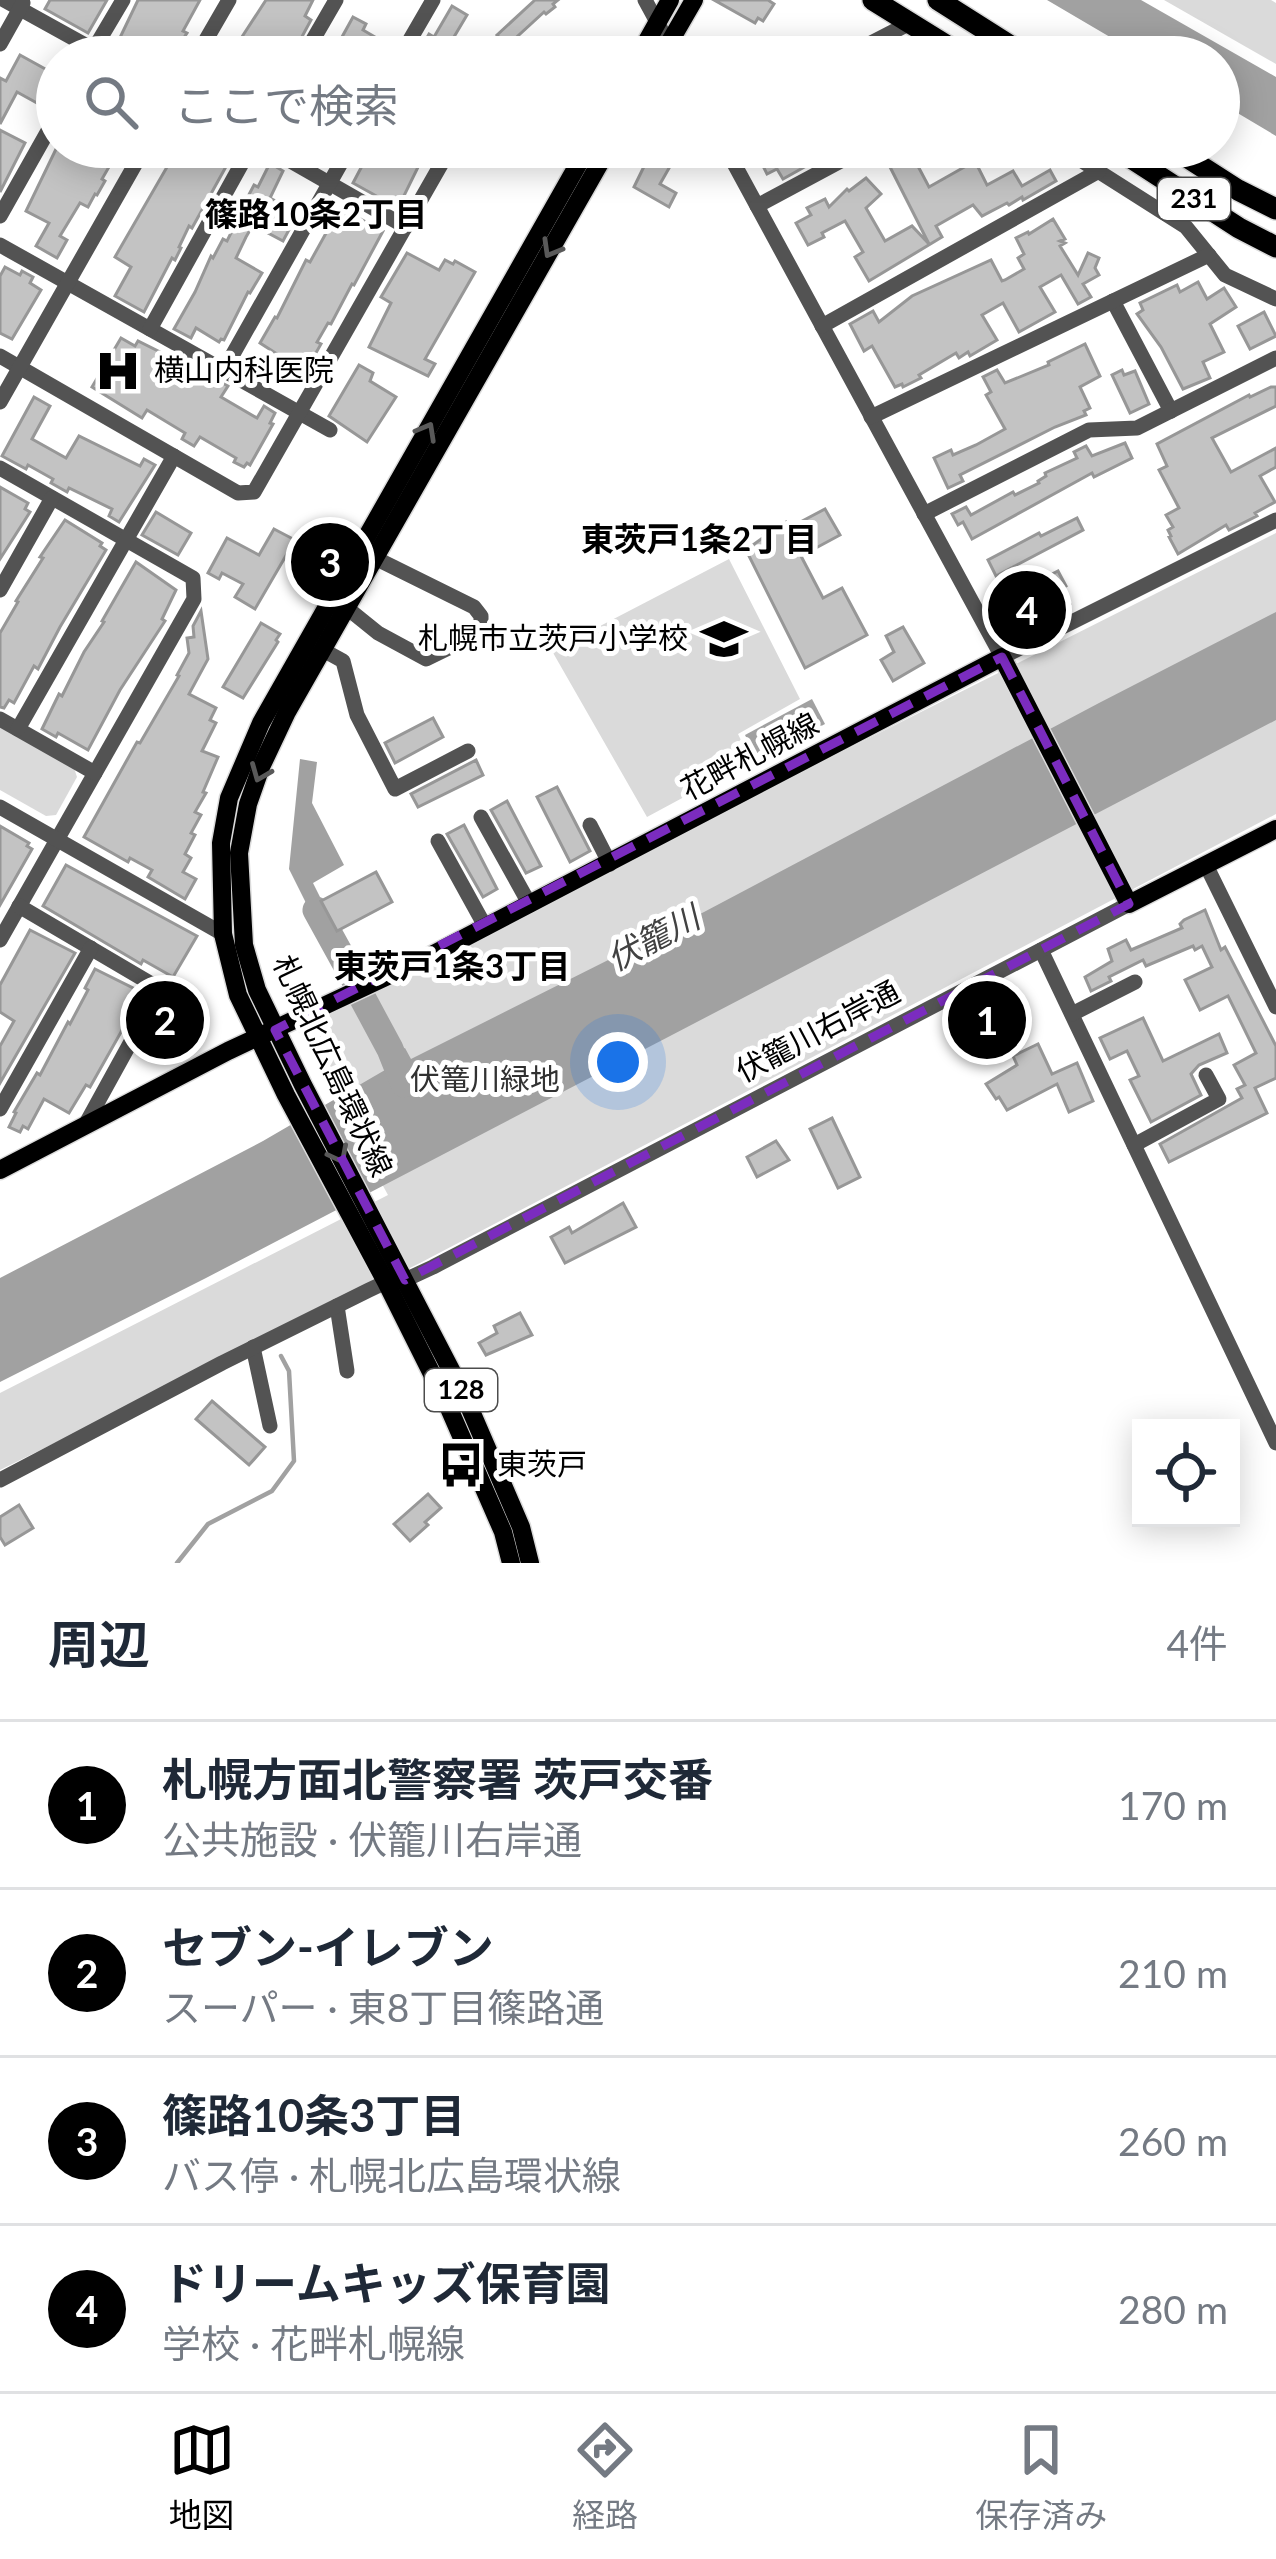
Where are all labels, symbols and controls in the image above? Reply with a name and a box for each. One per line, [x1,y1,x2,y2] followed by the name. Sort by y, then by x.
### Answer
[36,36,1240,168] search box
[78,69,144,135] icon: search
[174,78,399,132] text: ここで検索
[1158,178,1230,220] road number: 231
[205,193,427,233] district label: 篠路10条2丁目
[543,236,566,257] one-way arrow
[93,346,143,396] hospital icon: 横山内科医院
[154,351,334,387] place label: 横山内科医院
[412,422,435,444] one-way arrow
[291,517,369,607] pin: 3
[581,518,817,558] district label: 東茨戸1条2丁目
[988,565,1066,655] pin: 4
[699,614,749,664] school or university icon: 札幌市立茨戸小学校
[418,619,688,655] place label: 札幌市立茨戸小学校
[674,704,824,806] street label: 花畔札幌線
[250,761,274,782] one-way arrow
[599,895,708,978] water label: 伏籠川
[334,945,570,985] district label: 東茨戸1条3丁目
[267,949,401,1182] street label: 札幌北広島環状線
[729,972,905,1088] street label: 伏籠川右岸通
[126,975,204,1065] pin: 2
[948,975,1026,1065] pin: 1
[588,1032,648,1092] your location
[410,1060,560,1096] park label: 伏篭川緑地
[324,1143,348,1164] one-way arrow
[425,1369,497,1411] road number: 128
[1132,1419,1240,1527] map controls
[1132,1419,1240,1527] button: locate
[436,1440,486,1490] bus stop icon: 東茨戸
[497,1445,587,1481] place label: 東茨戸
[48,1613,150,1674] text: 周辺
[1166,1620,1228,1666] text: 4件
[162,1752,713,1806] text: 札幌方面北警察署 茨戸交番
[76,1782,98,1828] text: 1
[1118,1782,1228,1828] text: 170 m
[162,1816,582,1862] text: 公共施設 · 伏籠川右岸通
[162,1920,494,1974] text: セブン-イレブン
[76,1950,98,1996] text: 2
[1118,1950,1228,1996] text: 210 m
[162,1984,604,2030] text: スーパー · 東8丁目篠路通
[162,2088,465,2142] text: 篠路10条3丁目
[76,2118,98,2164] text: 3
[1118,2118,1228,2164] text: 260 m
[162,2152,621,2198] text: バス停 · 札幌北広島環状線
[162,2256,611,2310] text: ドリームキッズ保育園
[76,2286,98,2332] text: 4
[1118,2286,1228,2332] text: 280 m
[162,2320,465,2366] text: 学校 · 花畔札幌線
[169,2417,235,2537] tab: 地図
[572,2417,638,2537] tab: 経路
[975,2417,1107,2537] tab: 保存済み

